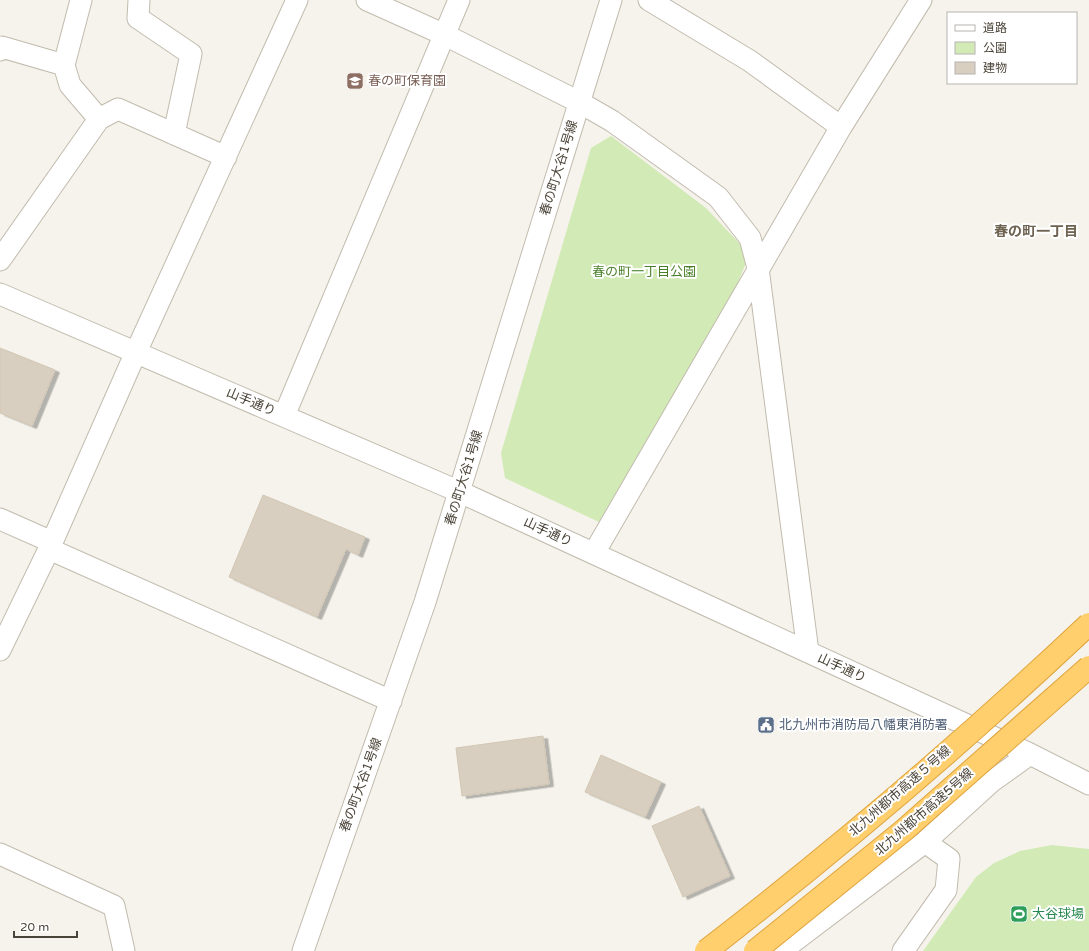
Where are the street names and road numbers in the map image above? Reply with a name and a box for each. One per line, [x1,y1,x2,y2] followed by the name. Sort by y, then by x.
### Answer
[537,118,581,218] street label: 春の町大谷1号線
[224,384,278,420] street label: 山手通り
[442,428,486,528] street label: 春の町大谷1号線
[521,514,575,550] street label: 山手通り
[815,650,869,686] street label: 山手通り
[337,736,385,834] street label: 春の町大谷1号線
[846,742,954,840] street label: 北九州都市高速５号線
[872,765,976,859] street label: 北九州都市高速5号線

